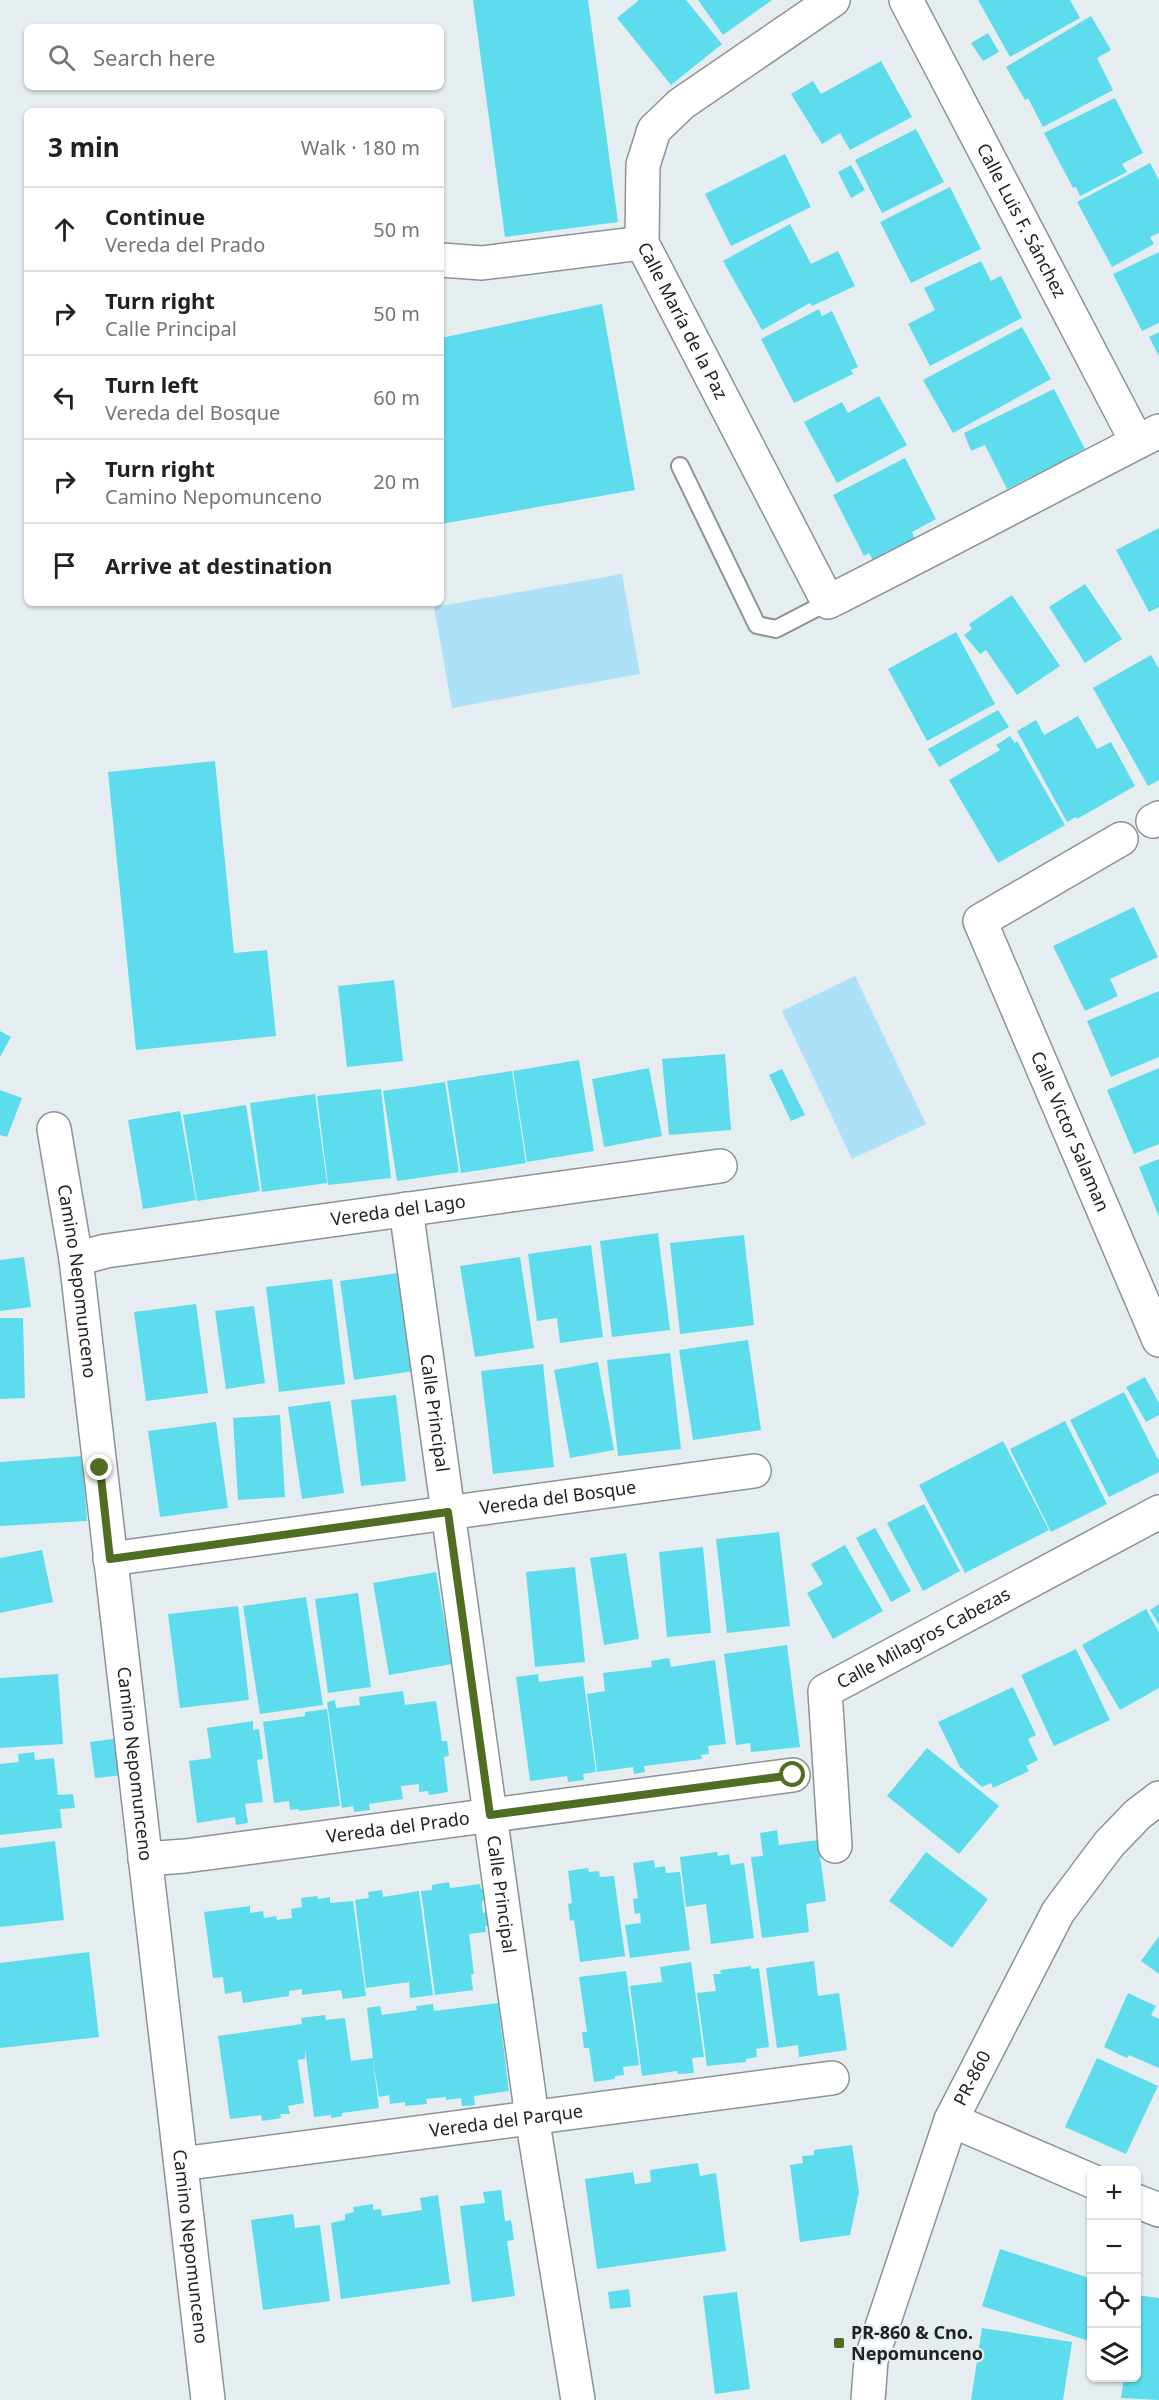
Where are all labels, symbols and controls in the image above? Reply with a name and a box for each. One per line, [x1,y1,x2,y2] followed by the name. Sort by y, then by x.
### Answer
[24,24,444,90] search box
[45,41,78,74] icon: search
[93,42,215,72] text: Search here
[48,129,120,165] text: 3 min
[301,134,420,161] text: Walk · 180 m
[972,139,1073,302] street label: Calle Luis F. Sánchez
[105,201,205,231] text: Continue
[48,213,81,246] icon: ahead
[373,216,420,243] text: 50 m
[105,231,265,258] text: Vereda del Prado
[633,238,734,403] street label: Calle María de la Paz
[105,285,215,315] text: Turn right
[48,297,81,330] icon: right
[373,300,420,327] text: 50 m
[105,315,237,342] text: Calle Principal
[105,369,199,399] text: Turn left
[48,381,81,414] icon: left
[373,384,420,411] text: 60 m
[105,399,280,426] text: Vereda del Bosque
[105,453,215,483] text: Turn right
[48,465,81,498] icon: right
[373,468,420,495] text: 20 m
[105,483,322,510] text: Camino Nepomunceno
[48,549,81,582] icon: arrive
[105,550,332,580] text: Arrive at destination
[1026,1047,1116,1215] street label: Calle Victor Salaman
[53,1182,103,1379] street label: Camino Nepomunceno
[329,1188,467,1231] street label: Vereda del Lago
[415,1352,455,1473] street label: Calle Principal
[86,1454,112,1480] route end
[478,1474,638,1519] street label: Vereda del Bosque
[832,1581,1014,1694] street label: Calle Milagros Cabezas
[112,1665,159,1862] street label: Camino Nepomunceno
[779,1761,805,1787] route start
[325,1805,471,1848] street label: Vereda del Prado
[482,1834,522,1955] street label: Calle Principal
[947,2046,996,2109] street label: PR-860
[428,2098,584,2142] street label: Vereda del Parque
[168,2148,214,2345] street label: Camino Nepomunceno
[1087,2166,1141,2382] map controls
[1087,2166,1141,2220] button: +
[1087,2220,1141,2274] button: −
[1087,2274,1141,2328] button: locate
[851,2320,983,2365] place label: PR-860 & Cno. Nepomunceno
[1087,2328,1141,2382] button: layers
[832,2336,846,2350] marker: PR-860 & Cno. Nepomunceno

